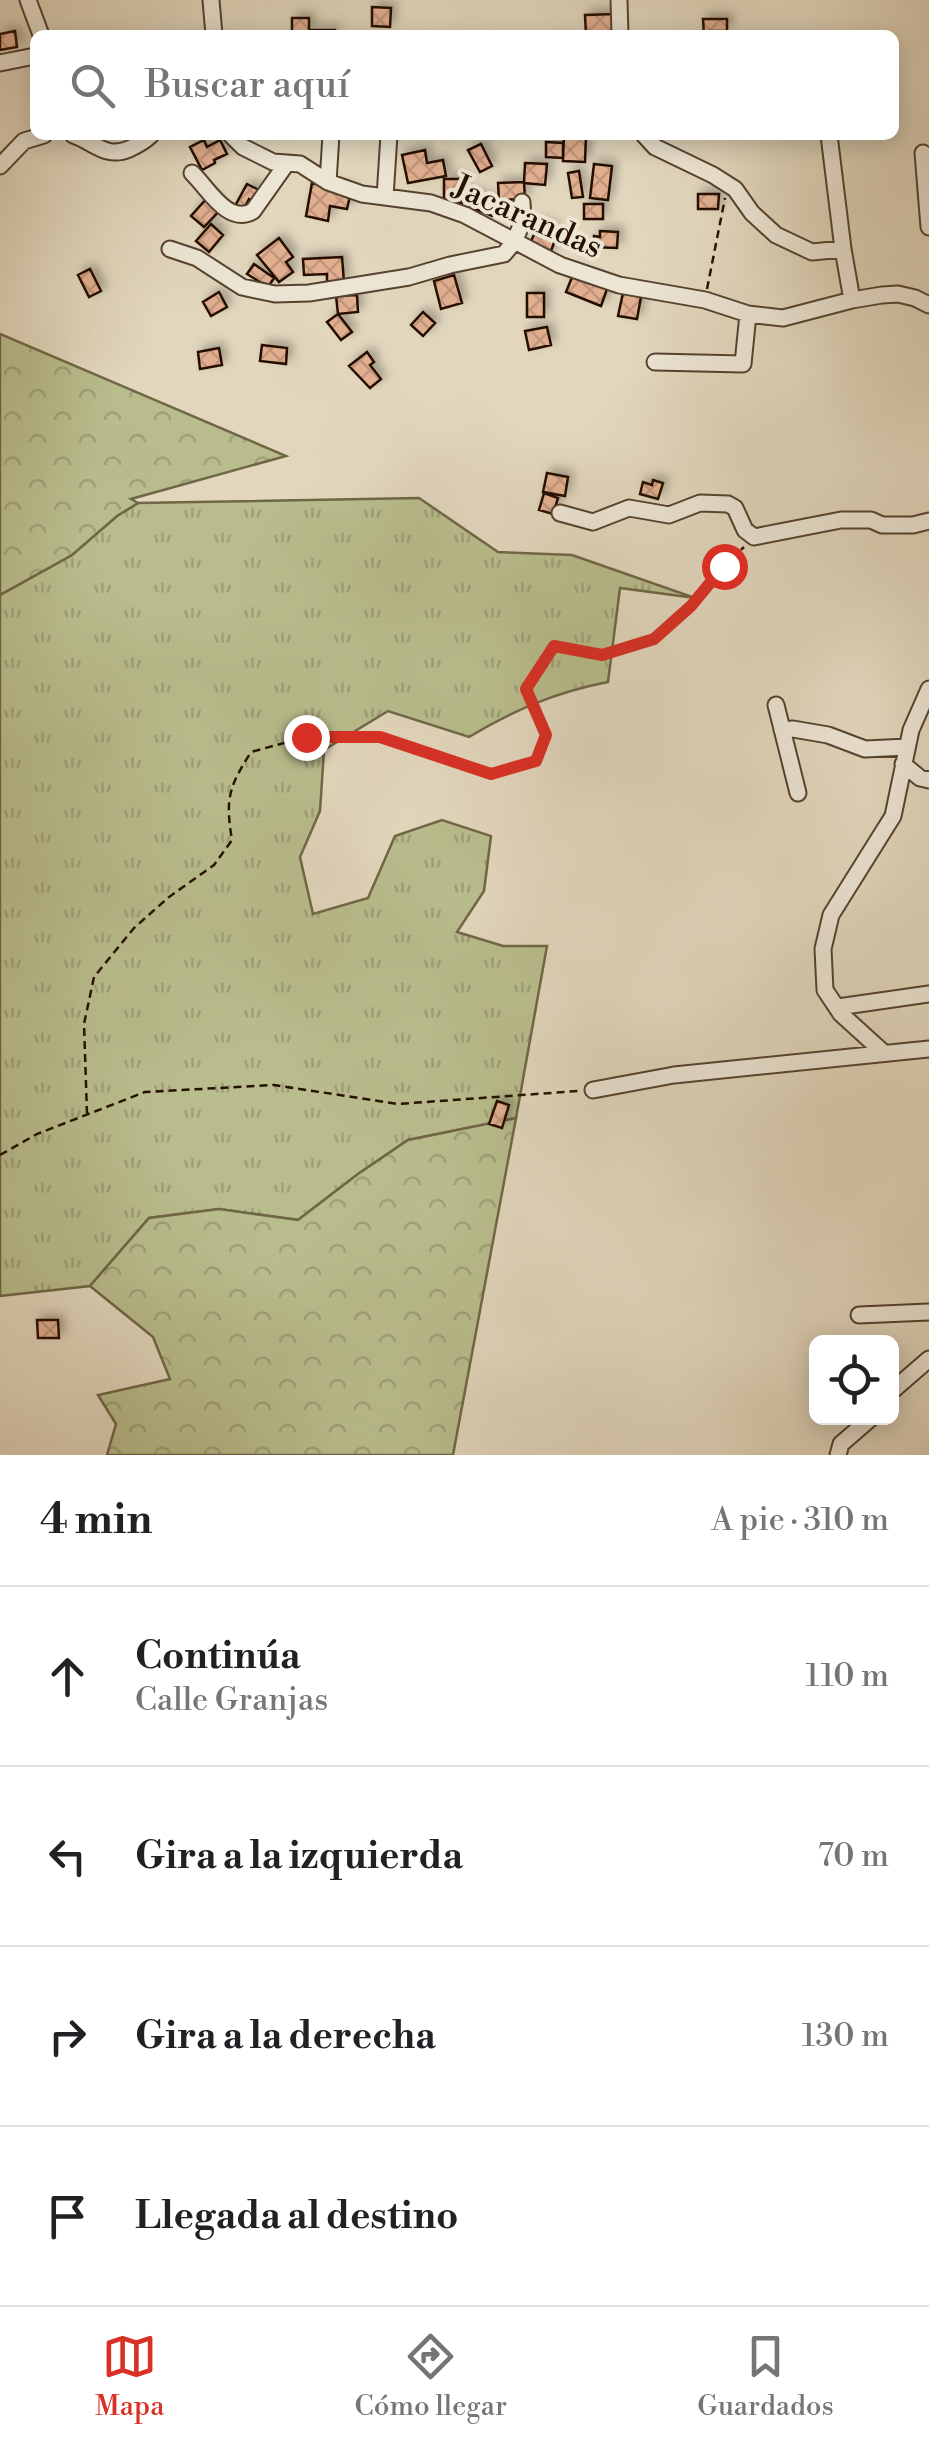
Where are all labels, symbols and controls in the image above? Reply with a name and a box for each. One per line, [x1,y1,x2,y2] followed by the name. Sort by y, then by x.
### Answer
[30,30,899,140] search box
[65,58,120,113] icon: search
[145,62,350,109] text: Buscar aquí
[446,166,609,268] street label: Jacarandas
[702,544,748,590] route start
[284,715,330,761] route end
[809,1335,899,1425] map controls
[809,1335,899,1425] button: locate
[40,1494,152,1547] text: 4 min
[711,1500,889,1540] text: A pie · 310 m
[135,1633,301,1680] text: Continúa
[40,1649,95,1704] icon: ahead
[806,1656,889,1696] text: 110 m
[135,1680,328,1720] text: Calle Granjas
[40,1829,95,1884] icon: left
[135,1833,463,1880] text: Gira a la izquierda
[818,1836,889,1876] text: 70 m
[40,2009,95,2064] icon: right
[135,2013,436,2060] text: Gira a la derecha
[802,2016,889,2056] text: 130 m
[40,2189,95,2244] icon: arrive
[135,2193,458,2240] text: Llegada al destino
[95,2329,164,2424] tab: Mapa
[355,2329,507,2424] tab: Cómo llegar
[697,2329,834,2424] tab: Guardados

